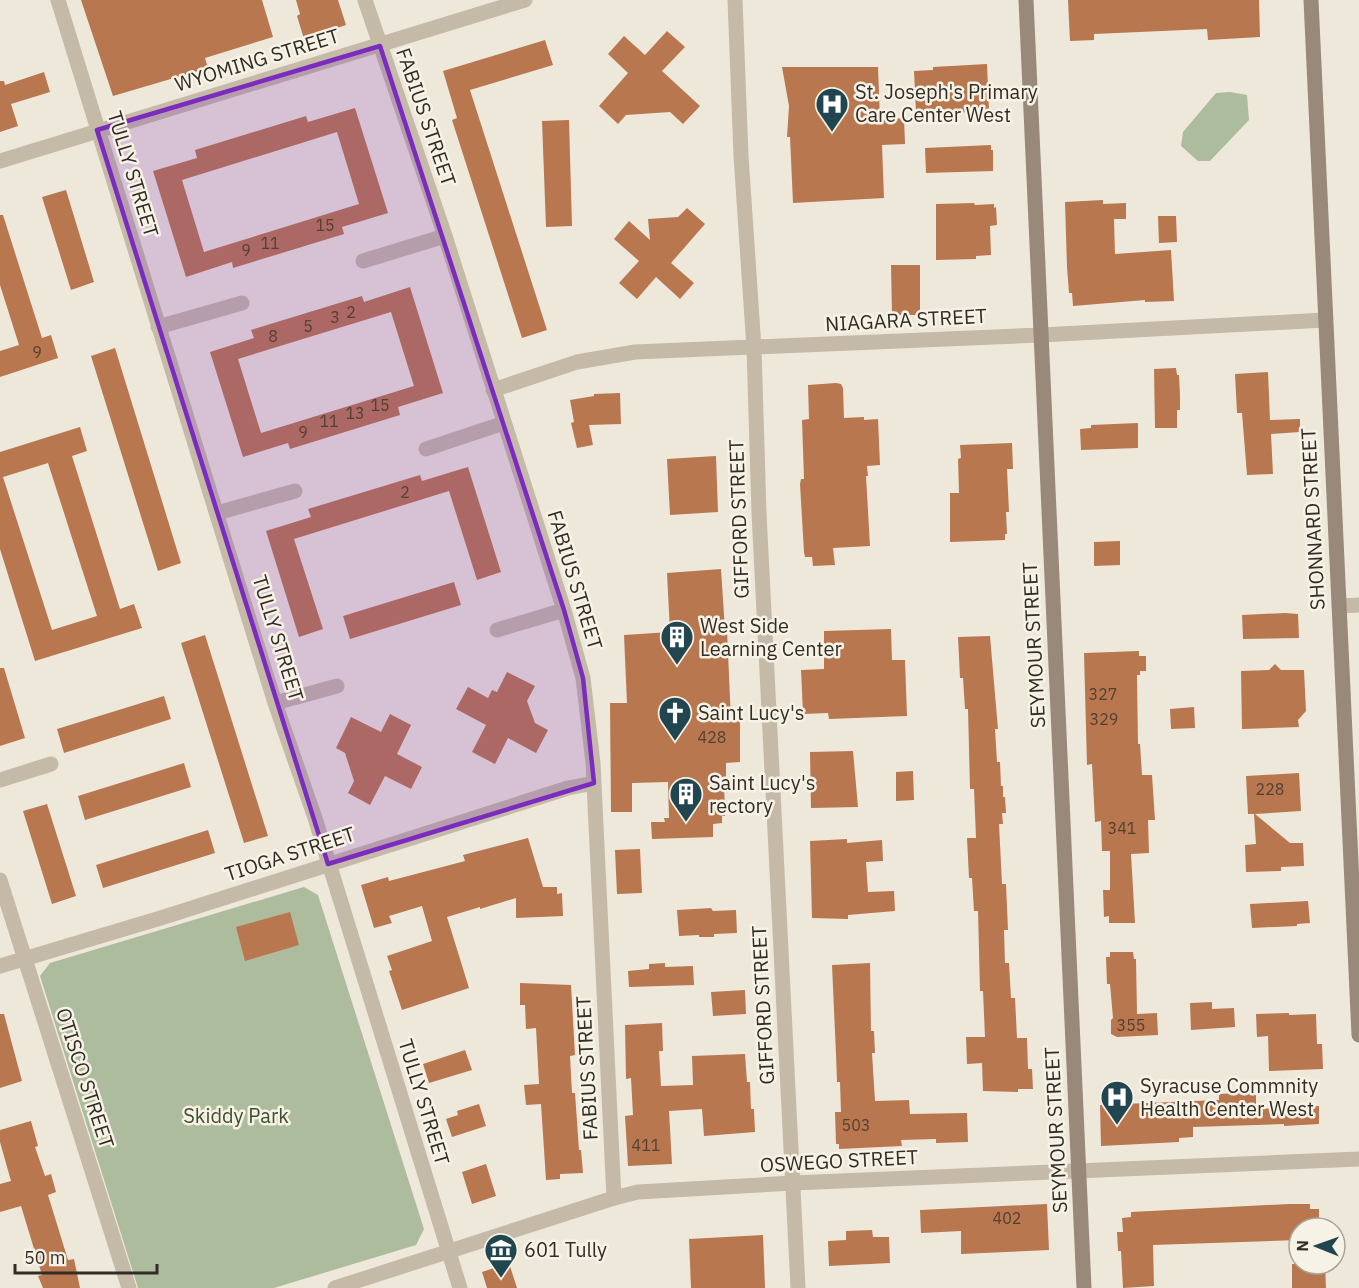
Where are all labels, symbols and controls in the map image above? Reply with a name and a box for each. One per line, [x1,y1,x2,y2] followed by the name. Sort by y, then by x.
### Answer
[171,22,342,97] street label: WYOMING STREET
[390,44,463,190] street label: FABIUS STREET
[855,78,1038,128] place label: St. Joseph's Primary Care Center West
[814,86,850,133] hospital icon: St. Joseph's Primary Care Center West
[101,108,165,240] street label: TULLY STREET
[315,215,335,235] house number: 15
[260,233,280,253] house number: 11
[241,240,251,260] house number: 9
[346,302,356,322] house number: 2
[824,302,988,337] street label: NIAGARA STREET
[330,307,340,327] house number: 3
[303,316,313,336] house number: 5
[268,326,278,346] house number: 8
[32,342,42,362] house number: 9
[370,395,390,415] house number: 15
[345,403,365,423] house number: 13
[319,411,339,431] house number: 11
[298,422,308,442] house number: 9
[1294,427,1331,611] street label: SHONNARD STREET
[722,439,755,599] street label: GIFFORD STREET
[400,482,410,502] house number: 2
[541,507,610,653] street label: FABIUS STREET
[1016,561,1051,729] street label: SEYMOUR STREET
[246,572,310,704] street label: TULLY STREET
[700,612,842,662] place label: West Side Learning Center
[659,619,695,666] building icon: West Side Learning Center
[1089,684,1117,704] house number: 327
[657,695,693,742] church icon: Saint Lucy's
[698,699,805,726] place label: Saint Lucy's
[1090,709,1118,729] house number: 329
[698,727,726,747] house number: 428
[709,769,816,819] place label: Saint Lucy's rectory
[668,776,704,823] building icon: Saint Lucy's rectory
[1256,779,1284,799] house number: 228
[1108,818,1136,838] house number: 341
[221,820,358,887] street label: TIOGA STREET
[745,925,780,1085] street label: GIFFORD STREET
[569,995,604,1141] street label: FABIUS STREET
[50,1004,121,1151] street label: OTISCO STREET
[1117,1015,1145,1035] house number: 355
[392,1036,456,1168] street label: TULLY STREET
[1038,1046,1073,1214] street label: SEYMOUR STREET
[1140,1072,1318,1122] place label: Syracuse Commnity Health Center West
[1099,1079,1135,1126] hospital icon: Syracuse Commnity Health Center West
[183,1102,289,1129] park label: Skiddy Park
[842,1115,870,1135] house number: 503
[632,1135,660,1155] house number: 411
[759,1143,919,1178] street label: OSWEGO STREET
[993,1208,1021,1228] house number: 402
[1287,1216,1347,1276] north arrow
[483,1232,519,1279] museum icon: 601 Tully
[524,1236,607,1263] place label: 601 Tully
[15,1237,158,1275] scale bar
[1292,1240,1312,1252] text: N
[24,1246,66,1269] text: 50 m

